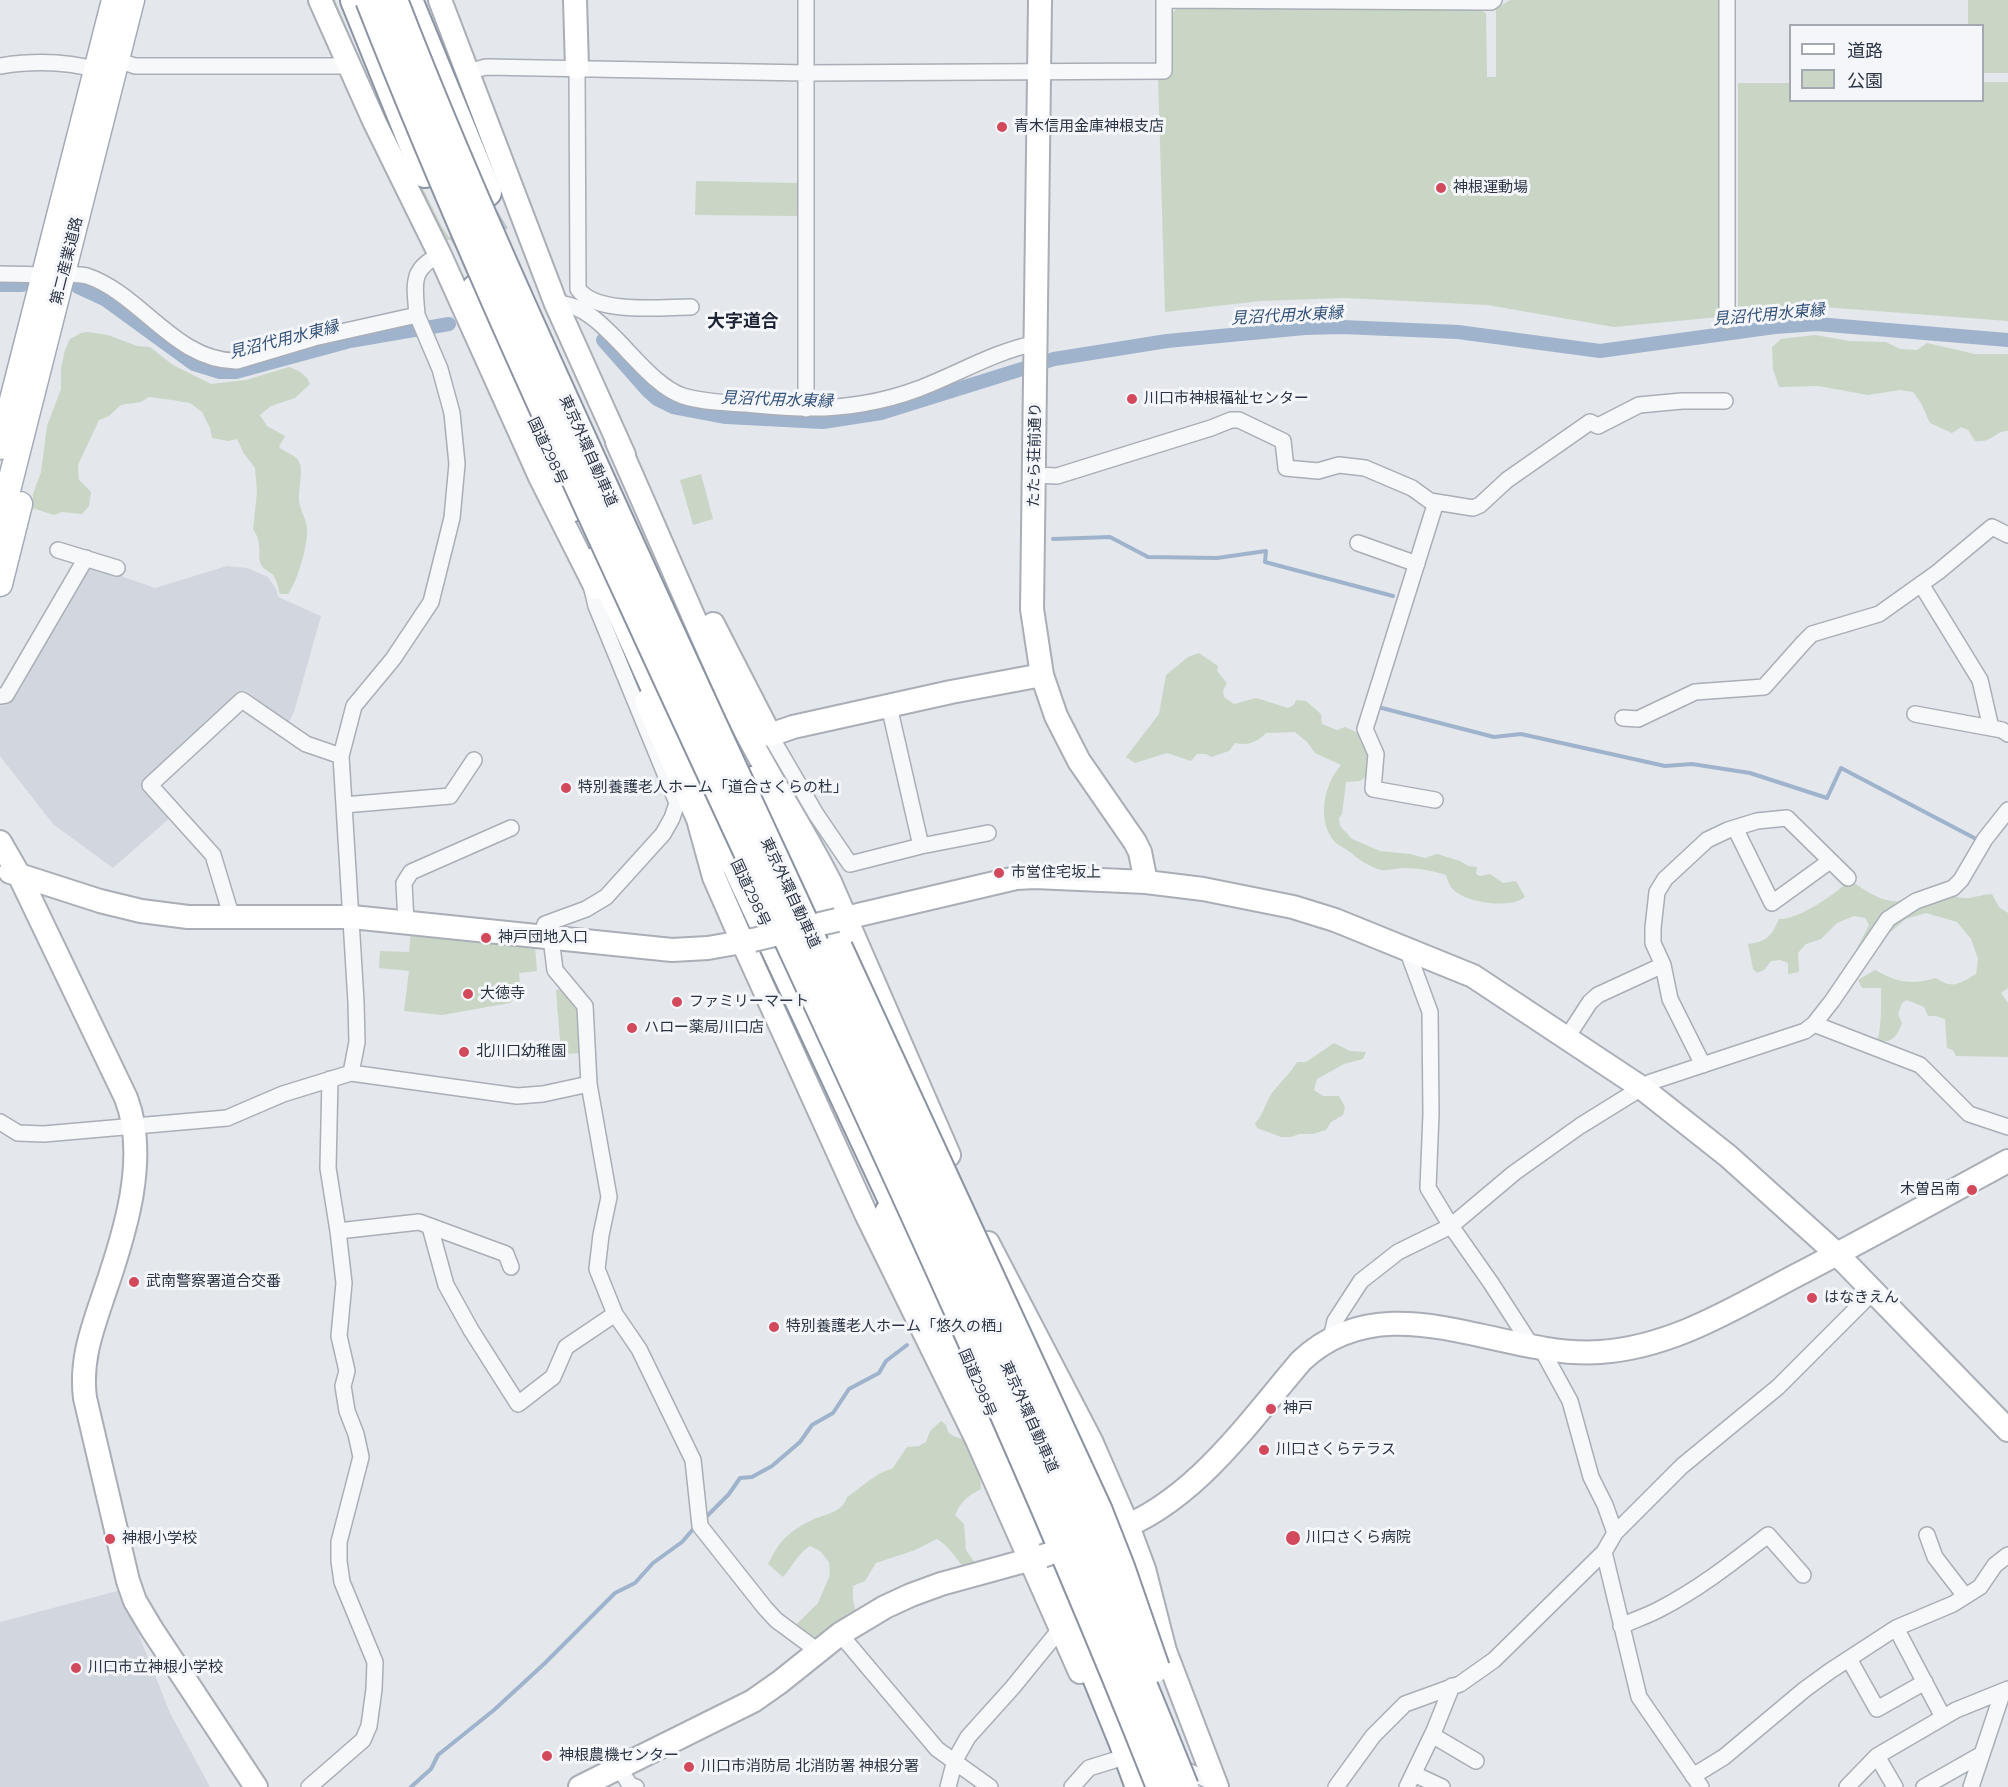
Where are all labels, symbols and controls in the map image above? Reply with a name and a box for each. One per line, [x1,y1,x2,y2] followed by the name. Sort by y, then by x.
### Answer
[1789,24,1984,102] legend
[1847,40,1883,62] text: 道路
[1847,70,1883,92] text: 公園
[1014,118,1164,136] place label: 青木信用金庫神根支店
[995,120,1009,134] marker: 青木信用金庫神根支店
[1453,179,1528,197] place label: 神根運動場
[1434,181,1448,195] marker: 神根運動場
[47,215,87,307] street label: 第二産業道路
[1712,301,1826,329] water label: 見沼代用水東縁
[1231,303,1343,329] water label: 見沼代用水東縁
[707,311,779,333] district label: 大字道合
[227,317,341,363] water label: 見沼代用水東縁
[721,388,833,412] water label: 見沼代用水東縁
[1144,390,1309,408] place label: 川口市神根福祉センター
[1125,392,1139,406] marker: 川口市神根福祉センター
[555,393,621,509] street label: 東京外環自動車道
[1025,402,1045,508] street label: たたら荘前通り
[524,414,570,488] street label: 国道298号
[578,779,848,797] place label: 特別養護老人ホーム「道合さくらの杜」
[559,781,573,795] marker: 特別養護老人ホーム「道合さくらの杜」
[756,835,824,951] street label: 東京外環自動車道
[727,856,773,930] street label: 国道298号
[1011,864,1101,882] place label: 市営住宅坂上
[992,866,1006,880] marker: 市営住宅坂上
[498,929,588,947] place label: 神戸団地入口
[479,931,493,945] marker: 神戸団地入口
[480,985,525,1003] place label: 大徳寺
[461,987,475,1001] marker: 大徳寺
[689,993,809,1011] place label: ファミリーマート
[670,995,684,1009] marker: ファミリーマート
[644,1019,764,1037] place label: ハロー薬局川口店
[625,1021,639,1035] marker: ハロー薬局川口店
[476,1043,566,1061] place label: 北川口幼稚園
[457,1045,471,1059] marker: 北川口幼稚園
[1900,1181,1960,1199] place label: 木曽呂南
[1965,1183,1979,1197] marker: 木曽呂南
[146,1273,281,1291] place label: 武南警察署道合交番
[127,1275,141,1289] marker: 武南警察署道合交番
[1824,1289,1899,1307] place label: はなきえん
[1805,1291,1819,1305] marker: はなきえん
[786,1318,1011,1336] place label: 特別養護老人ホーム「悠久の栖」
[767,1320,781,1334] marker: 特別養護老人ホーム「悠久の栖」
[955,1346,999,1420] street label: 国道298号
[996,1359,1062,1475] street label: 東京外環自動車道
[1283,1400,1313,1418] place label: 神戸
[1264,1402,1278,1416] marker: 神戸
[1276,1441,1396,1459] place label: 川口さくらテラス
[1257,1443,1271,1457] marker: 川口さくらテラス
[1284,1529,1302,1547] marker: 川口さくら病院
[1306,1529,1411,1547] place label: 川口さくら病院
[122,1530,197,1548] place label: 神根小学校
[103,1532,117,1546] marker: 神根小学校
[88,1659,223,1677] place label: 川口市立神根小学校
[69,1661,83,1675] marker: 川口市立神根小学校
[559,1747,679,1765] place label: 神根農機センター
[540,1749,554,1763] marker: 神根農機センター
[701,1758,919,1776] place label: 川口市消防局 北消防署 神根分署
[682,1760,696,1774] marker: 川口市消防局 北消防署 神根分署

